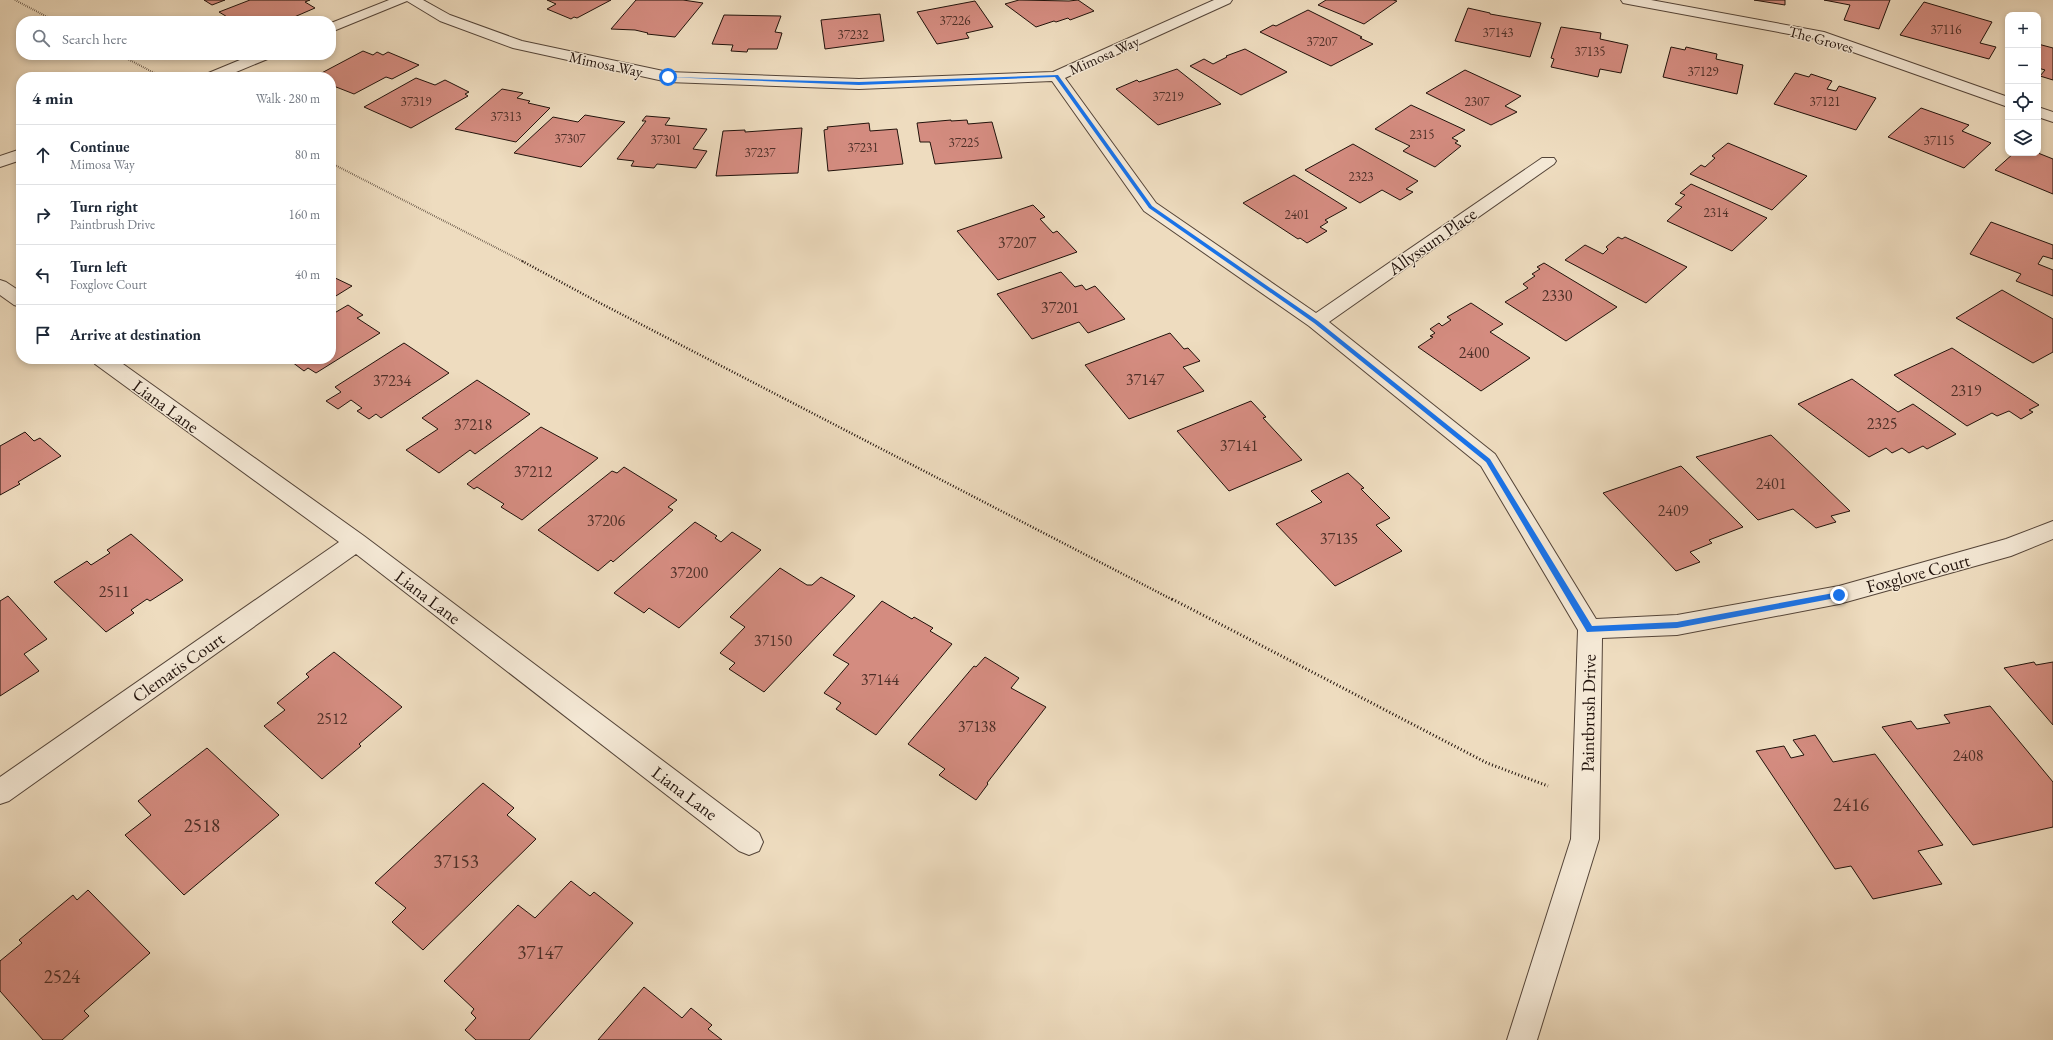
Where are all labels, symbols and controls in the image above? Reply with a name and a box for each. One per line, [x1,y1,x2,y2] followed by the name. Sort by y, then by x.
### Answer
[939,12,971,29] house number: 37226
[2005,12,2041,156] map controls
[2005,12,2041,48] button: +
[16,16,336,60] search box
[1786,21,1856,57] street label: The Groves
[1930,21,1962,38] house number: 37116
[1482,24,1514,41] house number: 37143
[837,26,869,43] house number: 37232
[30,27,52,49] icon: search
[62,29,127,48] text: Search here
[1066,31,1142,79] street label: Mimosa Way
[1306,33,1338,50] house number: 37207
[1574,43,1606,60] house number: 37135
[567,47,645,81] street label: Mimosa Way
[2005,48,2041,84] button: −
[1687,63,1719,80] house number: 37129
[659,68,677,86] route start
[2005,84,2041,120] button: locate
[32,87,73,109] text: 4 min
[1152,88,1184,105] house number: 37219
[256,90,320,107] text: Walk · 280 m
[400,93,432,110] house number: 37319
[1465,93,1490,110] house number: 2307
[1809,93,1841,110] house number: 37121
[490,108,522,125] house number: 37313
[2005,120,2041,156] button: layers
[1410,126,1434,143] house number: 2315
[554,130,586,147] house number: 37307
[650,131,682,148] house number: 37301
[1923,132,1955,149] house number: 37115
[948,134,980,151] house number: 37225
[70,137,130,156] text: Continue
[847,139,879,156] house number: 37231
[32,144,54,166] icon: ahead
[744,144,776,161] house number: 37237
[295,146,320,163] text: 80 m
[70,156,135,173] text: Mimosa Way
[1349,168,1373,185] house number: 2323
[70,197,138,216] text: Turn right
[1382,202,1481,281] street label: Allyssum Place
[32,204,54,226] icon: right
[1704,204,1729,221] house number: 2314
[289,206,320,223] text: 160 m
[1285,206,1309,223] house number: 2401
[70,216,155,233] text: Paintbrush Drive
[998,232,1037,253] house number: 37207
[70,257,127,276] text: Turn left
[32,264,54,286] icon: left
[295,266,320,283] text: 40 m
[70,276,147,293] text: Foxglove Court
[1542,285,1573,306] house number: 2330
[1041,297,1079,318] house number: 37201
[32,324,54,346] icon: arrive
[70,325,201,344] text: Arrive at destination
[1459,342,1490,363] house number: 2400
[1126,369,1165,390] house number: 37147
[373,370,412,391] house number: 37234
[128,374,204,438] street label: Liana Lane
[1951,380,1982,401] house number: 2319
[1867,413,1897,434] house number: 2325
[454,414,493,435] house number: 37218
[1220,435,1258,456] house number: 37141
[514,461,553,482] house number: 37212
[1756,473,1786,494] house number: 2401
[1658,500,1689,521] house number: 2409
[587,510,626,531] house number: 37206
[1320,528,1358,549] house number: 37135
[1864,548,1973,598] street label: Foxglove Court
[670,562,709,583] house number: 37200
[390,565,466,629] street label: Liana Lane
[99,581,129,602] house number: 2511
[1830,586,1848,604] route end
[127,627,229,707] street label: Clematis Court
[754,630,793,651] house number: 37150
[1575,654,1601,772] street label: Paintbrush Drive
[861,669,900,690] house number: 37144
[317,708,348,729] house number: 2512
[958,716,997,737] house number: 37138
[1953,745,1984,766] house number: 2408
[647,761,723,825] street label: Liana Lane
[1833,792,1869,817] house number: 2416
[184,813,220,838] house number: 2518
[433,849,479,874] house number: 37153
[517,940,564,965] house number: 37147
[44,964,81,989] house number: 2524

